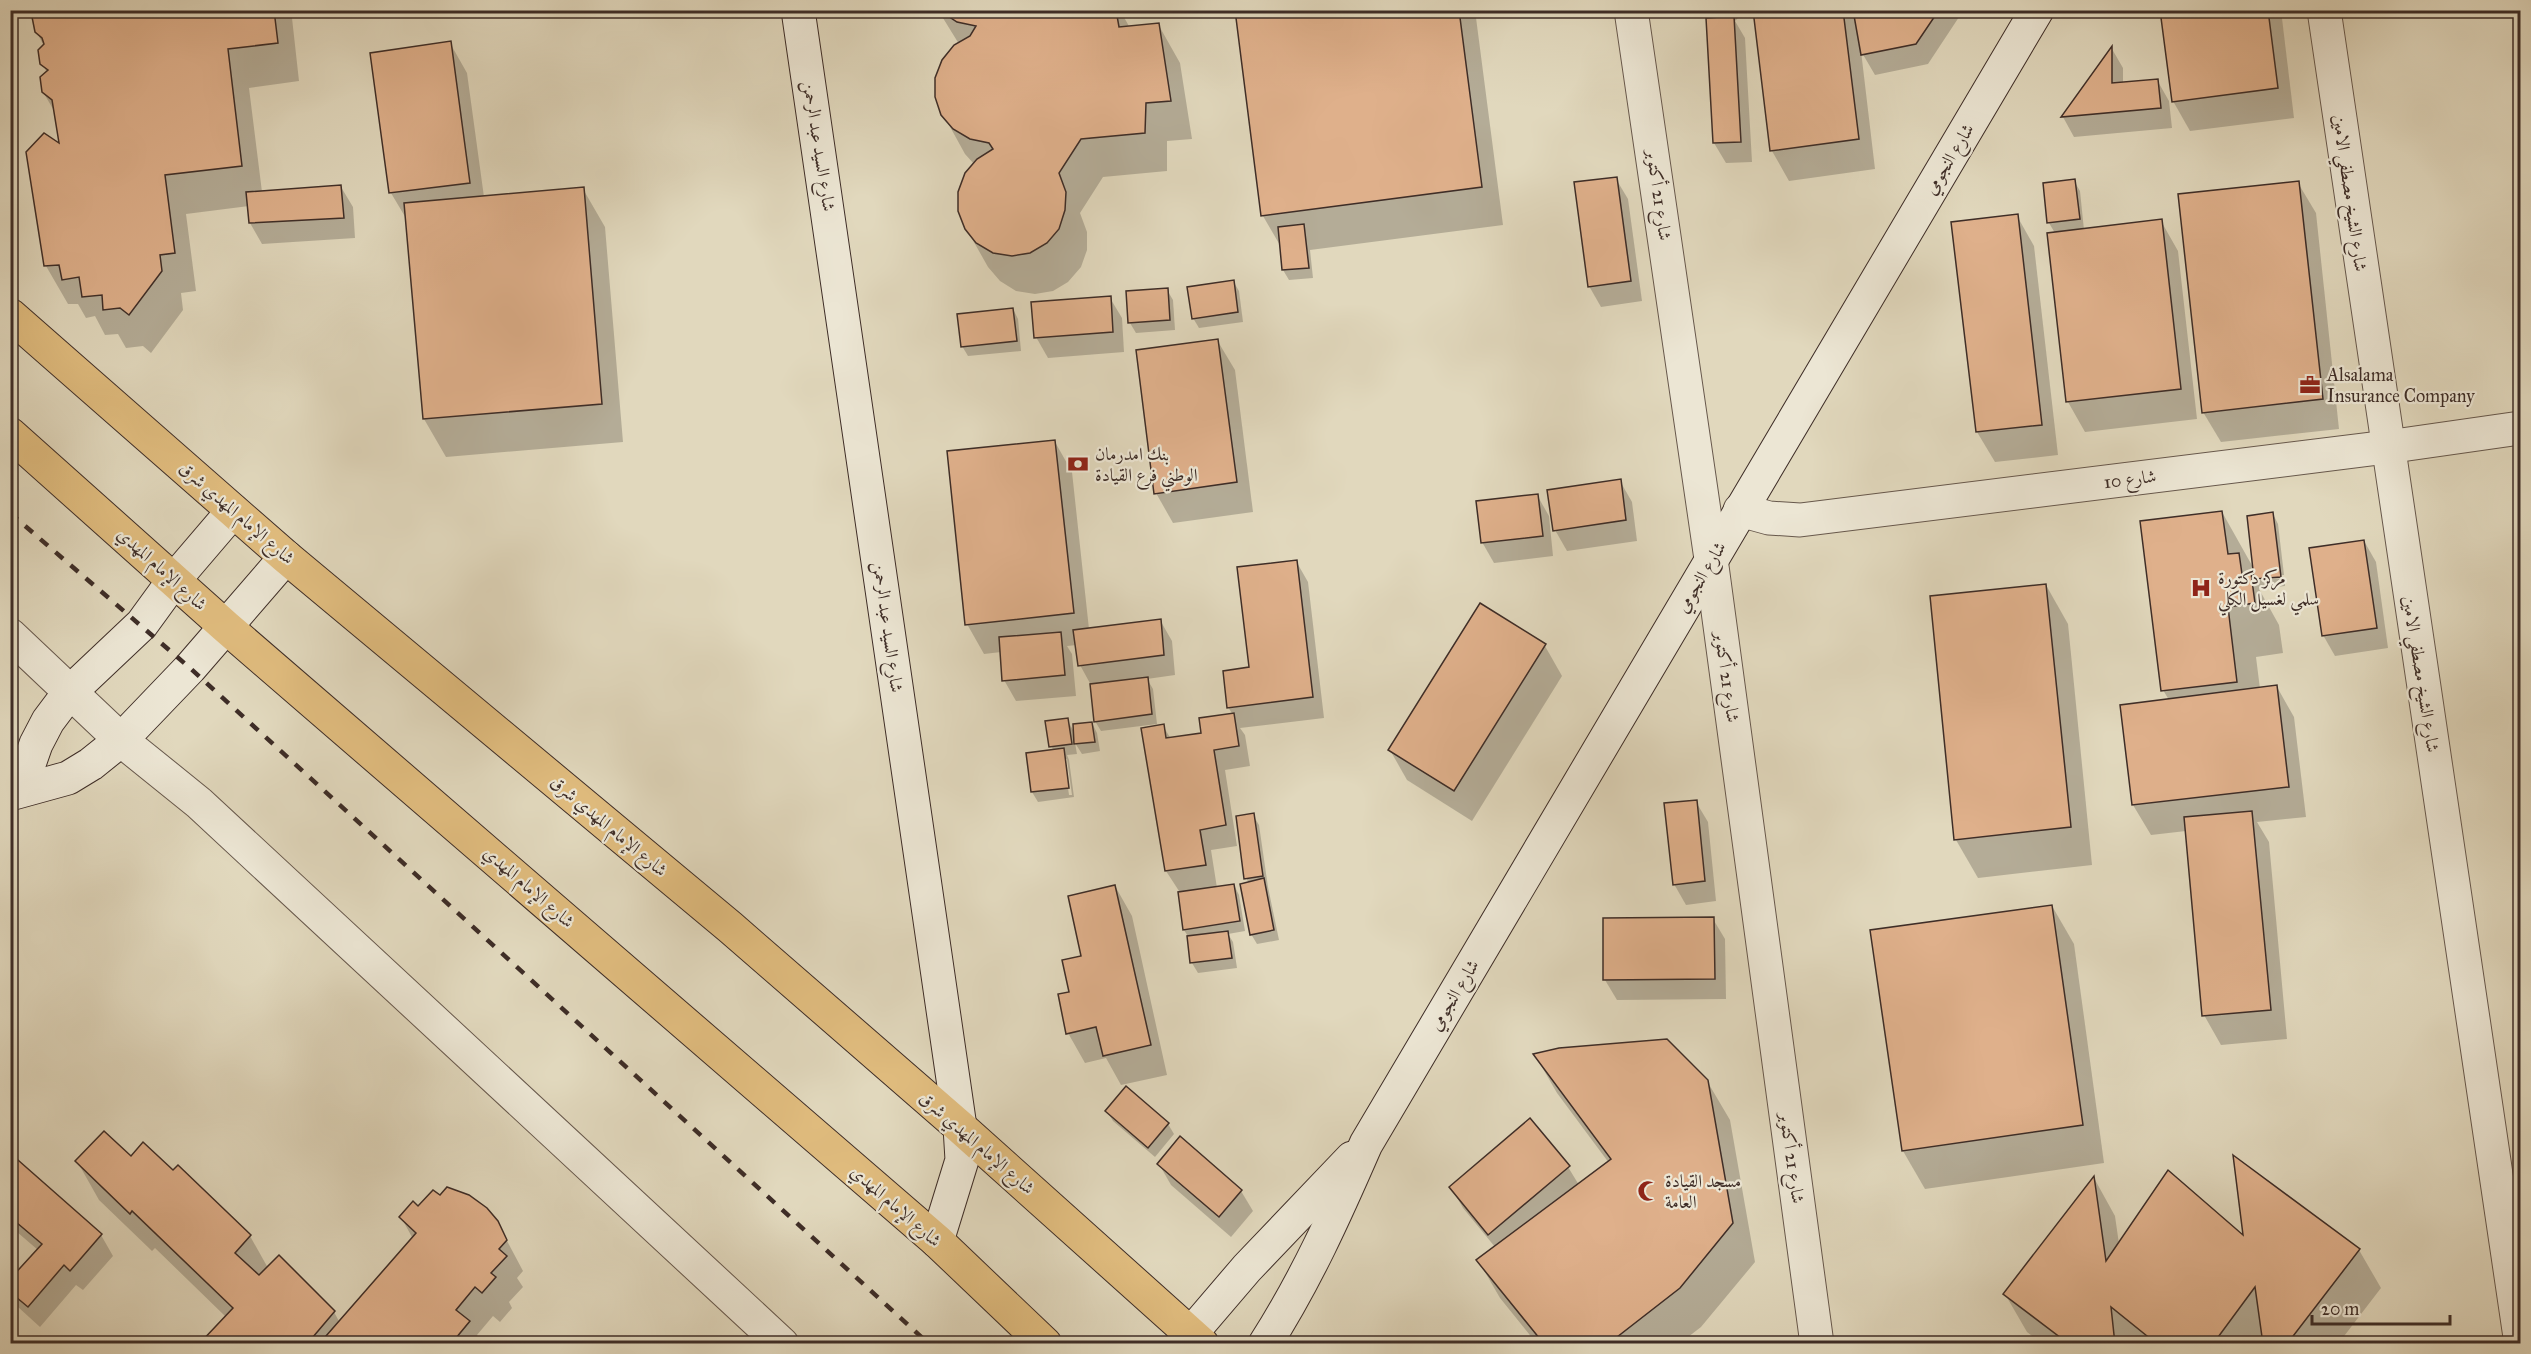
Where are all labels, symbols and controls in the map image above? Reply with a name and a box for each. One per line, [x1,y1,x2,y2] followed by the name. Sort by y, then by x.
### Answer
[794,79,840,213] street label: شارع السيد عبد الرحمن
[2321,113,2372,274] street label: شارع الشيخ مصطفي الامين
[1919,119,1982,201] street label: شارع النجومي
[1637,146,1678,243] street label: شارع 21 أكتوبر
[2326,364,2475,407] place label: Alsalama Insurance Company
[2298,373,2322,397] office icon: Alsalama Insurance Company
[1095,443,1198,492] place label: بنك امدرمان الوطني فرع القيادة
[1066,452,1090,476] bank icon: بنك امدرمان الوطني فرع القيادة
[172,457,299,573] street label: شارع الإمام المهدي شرق
[2103,465,2158,497] street label: شارع 10
[109,523,211,619] street label: شارع الإمام المهدي
[1671,537,1734,619] street label: شارع النجومي
[864,560,908,694] street label: شارع السيد عبد الرحمن
[2218,567,2319,616] place label: مركز دكتورة سلمي لغسيل الكلي
[2189,576,2213,600] hospital icon: مركز دكتورة سلمي لغسيل الكلي
[2391,594,2444,755] street label: شارع الشيخ مصطفي الامين
[1705,628,1746,725] street label: شارع 21 أكتوبر
[543,771,672,885] street label: شارع الإمام المهدي شرق
[476,842,579,936] street label: شارع الإمام المهدي
[1424,955,1487,1037] street label: شارع النجومي
[912,1087,1039,1203] street label: شارع الإمام المهدي شرق
[1770,1109,1811,1206] street label: شارع 21 أكتوبر
[843,1161,946,1255] street label: شارع الإمام المهدي
[1665,1170,1741,1213] place label: مسجد القيادة العامة
[1636,1179,1660,1203] mosque icon: مسجد القيادة العامة
[2312,1288,2450,1326] scale bar
[2321,1298,2359,1320] text: 20 m

